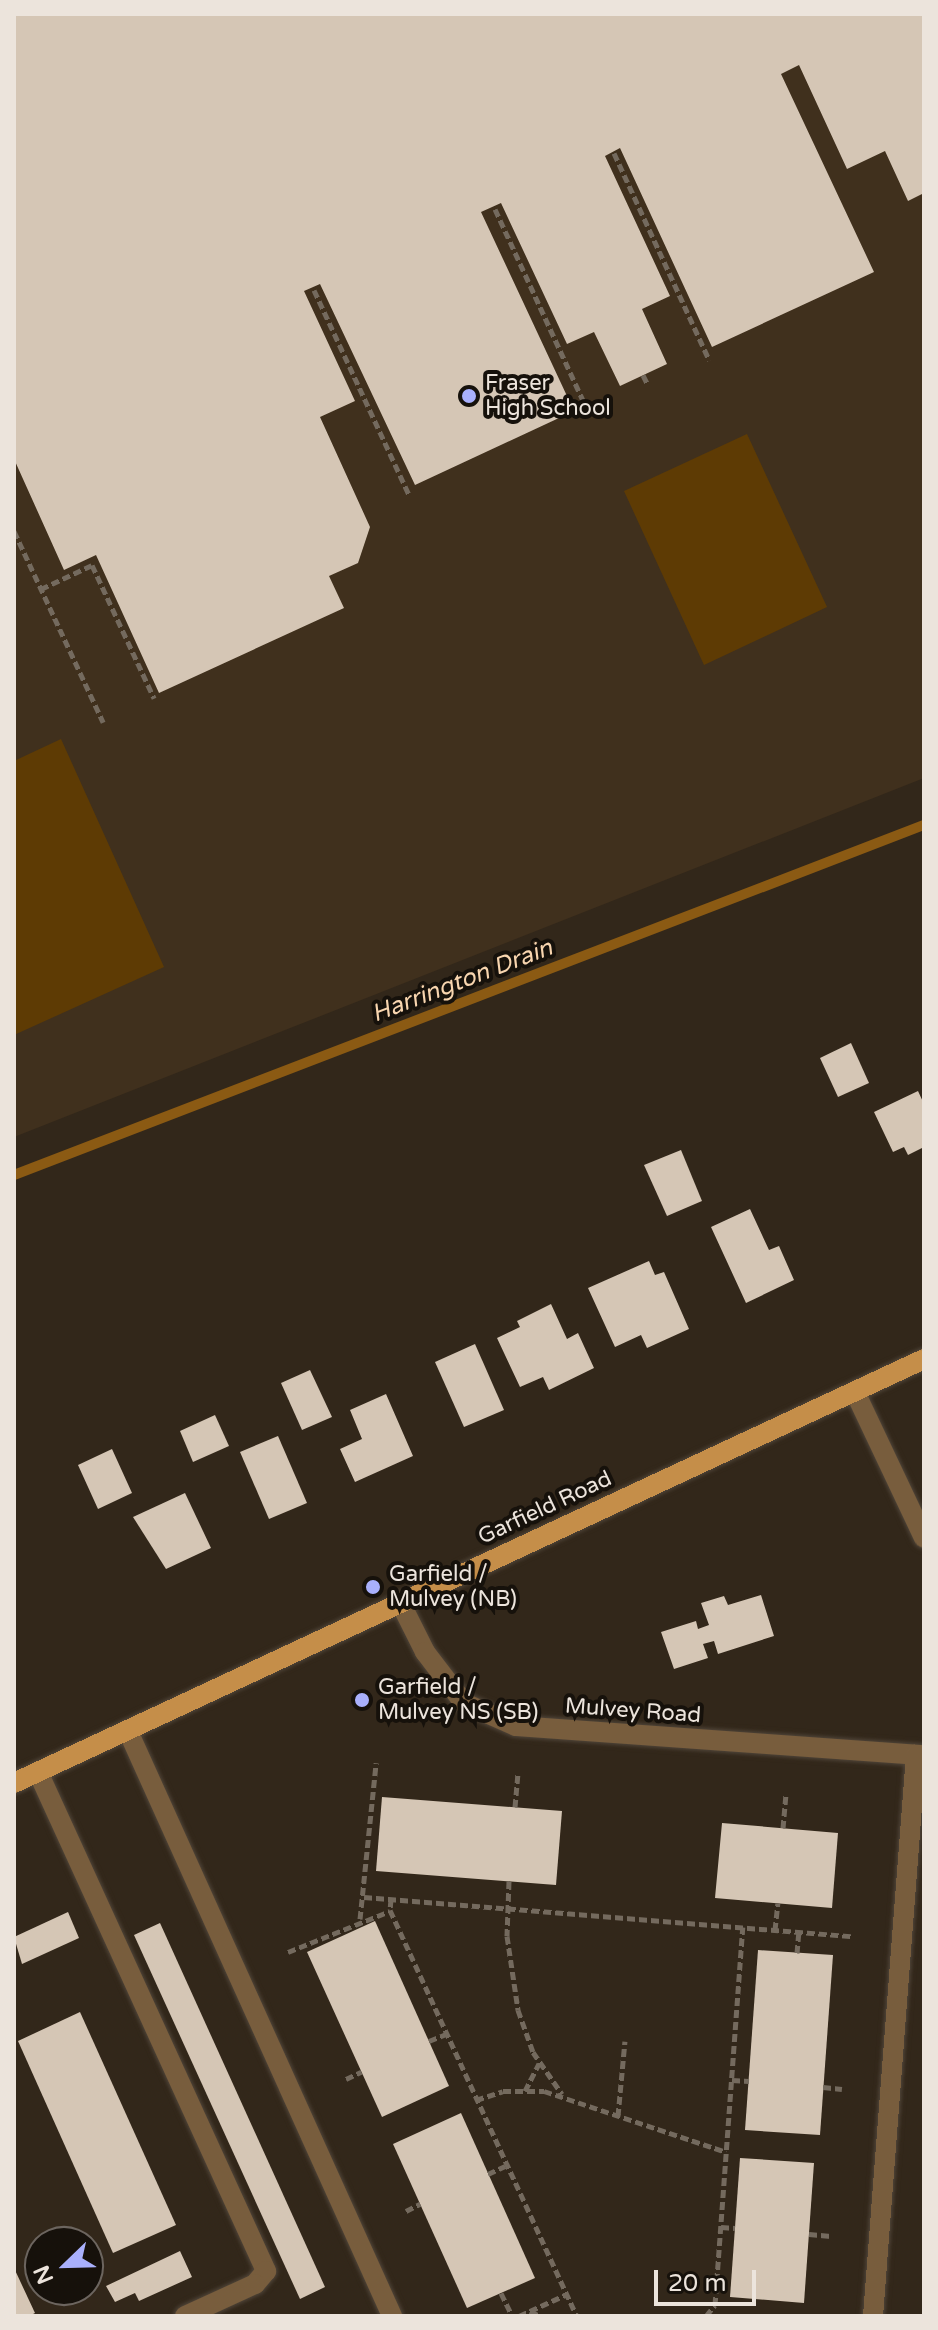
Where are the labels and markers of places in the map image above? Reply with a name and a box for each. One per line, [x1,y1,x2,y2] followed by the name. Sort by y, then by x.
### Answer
[485,370,611,422] place label: Fraser High School
[460,387,478,405] marker: Fraser High School
[389,1561,517,1612] place label: Garfield / Mulvey (NB)
[364,1578,382,1596] marker: Garfield / Mulvey (NB)
[378,1674,538,1726] place label: Garfield / Mulvey NS (SB)
[353,1691,371,1709] marker: Garfield / Mulvey NS (SB)

